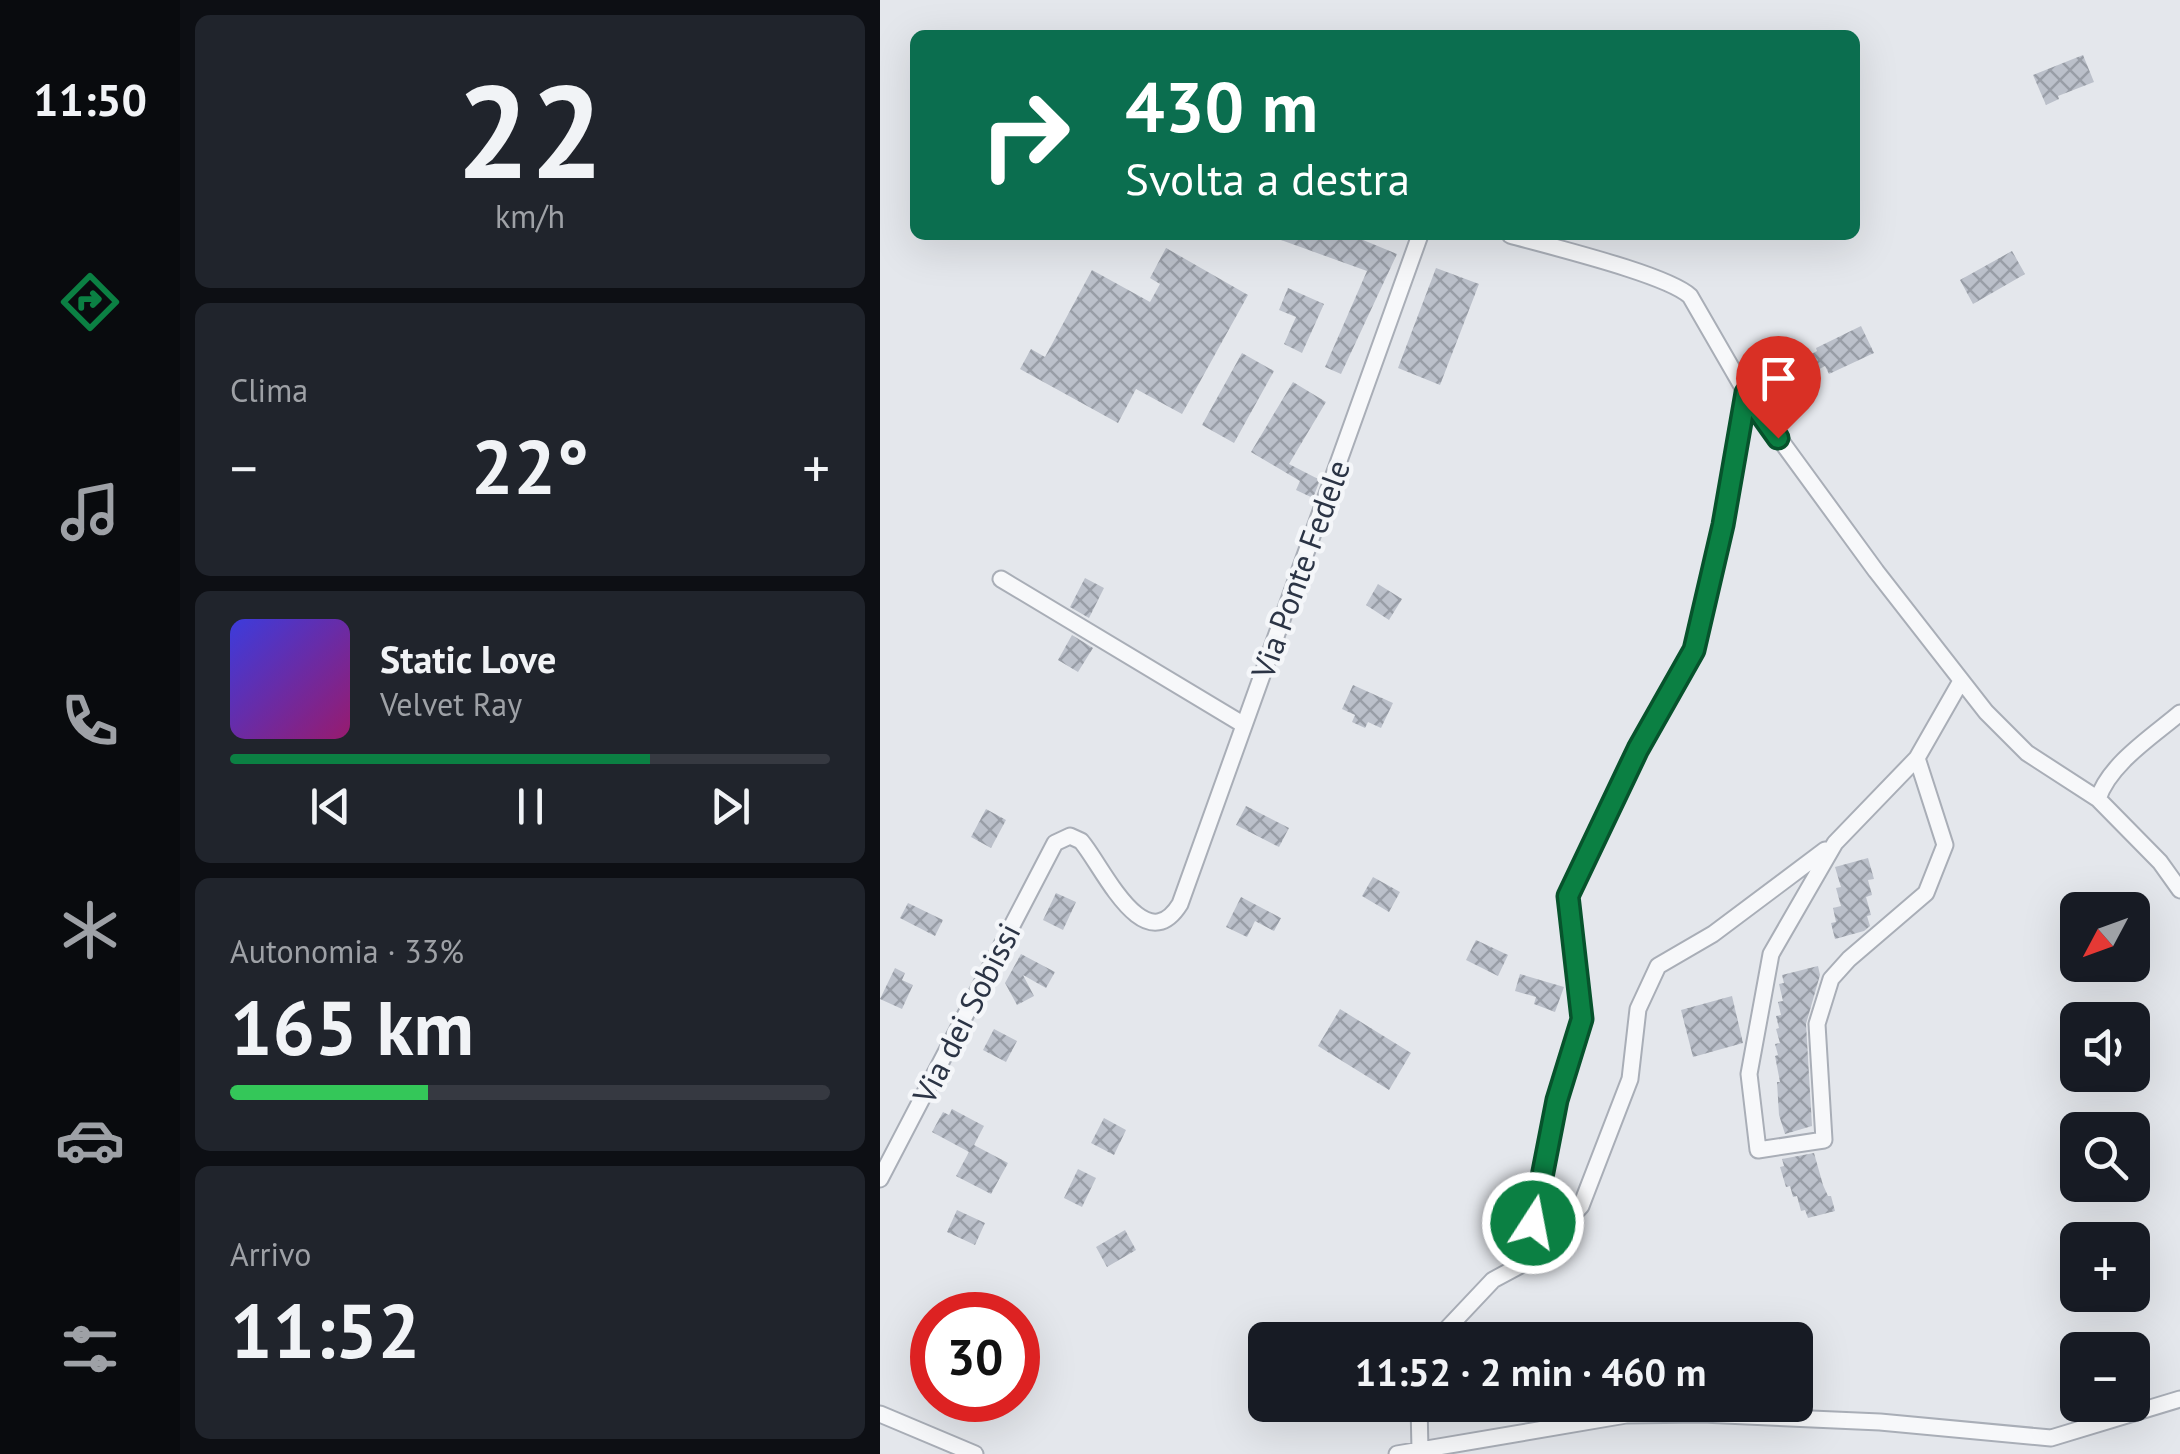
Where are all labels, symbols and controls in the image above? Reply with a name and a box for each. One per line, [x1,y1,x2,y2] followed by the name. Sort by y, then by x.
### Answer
[456,46,604,214] text: 22
[1125,61,1318,151] text: 430 m
[33,70,147,128] text: 11:50
[960,70,1090,200] icon: right
[1125,149,1410,207] text: Svolta a destra
[495,195,565,237] text: km/h
[55,267,125,337] icon: directions
[1736,336,1821,439] pin
[1751,351,1806,406] icon: arrive
[230,369,308,411] text: Clima
[471,418,589,515] text: 22°
[230,432,258,503] text: −
[802,432,830,503] text: +
[1241,454,1359,685] street label: Via Ponte Fedele
[55,477,125,547] icon: music
[380,634,556,683] text: Static Love
[380,683,522,725] text: Velvet Ray
[55,686,125,756] icon: phone
[303,779,358,834] icon: previous
[503,779,558,834] icon: pause
[703,779,758,834] icon: next
[2060,892,2150,982] north arrow
[2060,892,2150,1422] map controls
[55,895,125,965] icon: climate
[902,916,1029,1111] street label: Via dei Sobissi
[230,930,464,972] text: Autonomia · 33%
[230,979,474,1076] text: 165 km
[2060,1002,2150,1092] button: sound
[55,1105,125,1175] icon: car
[2060,1112,2150,1202] button: search
[1481,1171,1585,1275] position arrow
[2060,1222,2150,1312] button: +
[230,1233,311,1275] text: Arrivo
[230,1282,420,1379] text: 11:52
[910,1292,1040,1422] speed limit sign: 30
[55,1314,125,1384] icon: filters
[2060,1332,2150,1422] button: −
[1355,1347,1706,1396] text: 11:52 · 2 min · 460 m

